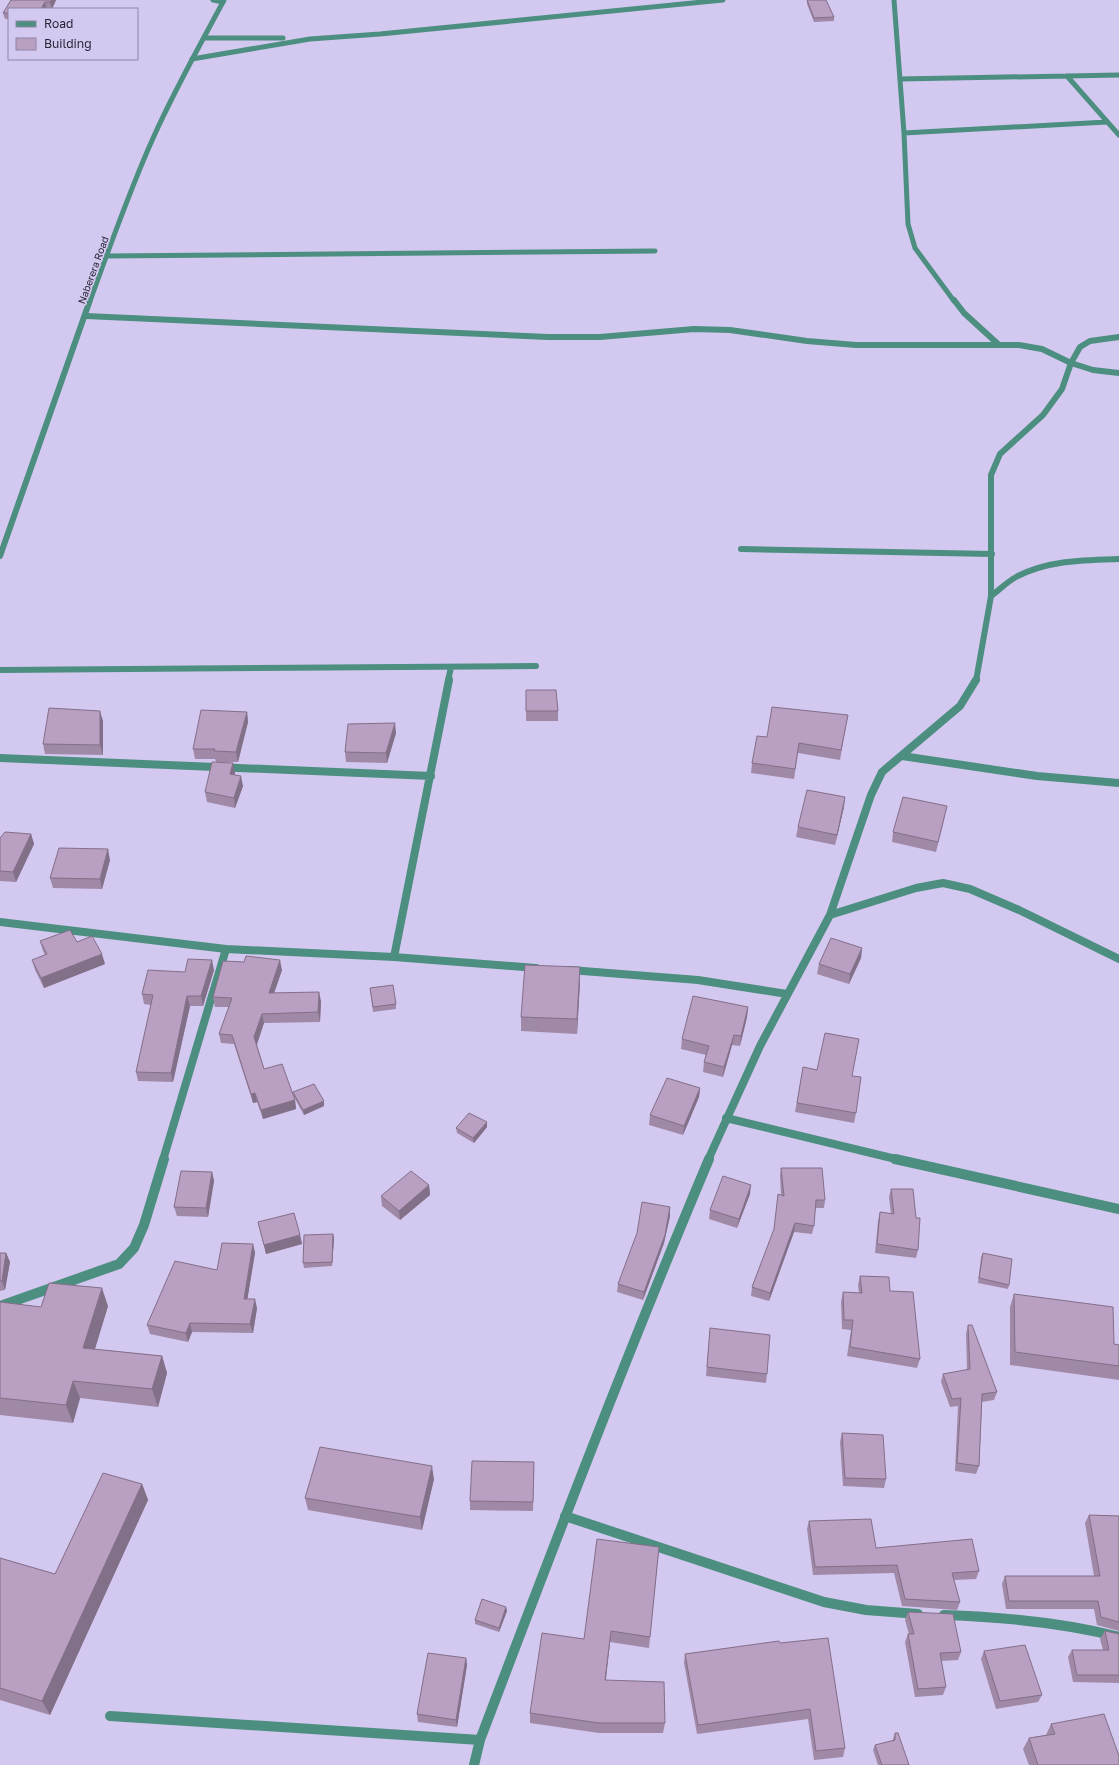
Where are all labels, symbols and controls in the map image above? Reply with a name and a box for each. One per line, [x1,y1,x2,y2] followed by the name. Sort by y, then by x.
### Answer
[8,8,138,60] legend
[44,16,73,31] text: Road
[44,36,92,51] text: Building
[75,234,111,306] street label: Naberera Road

